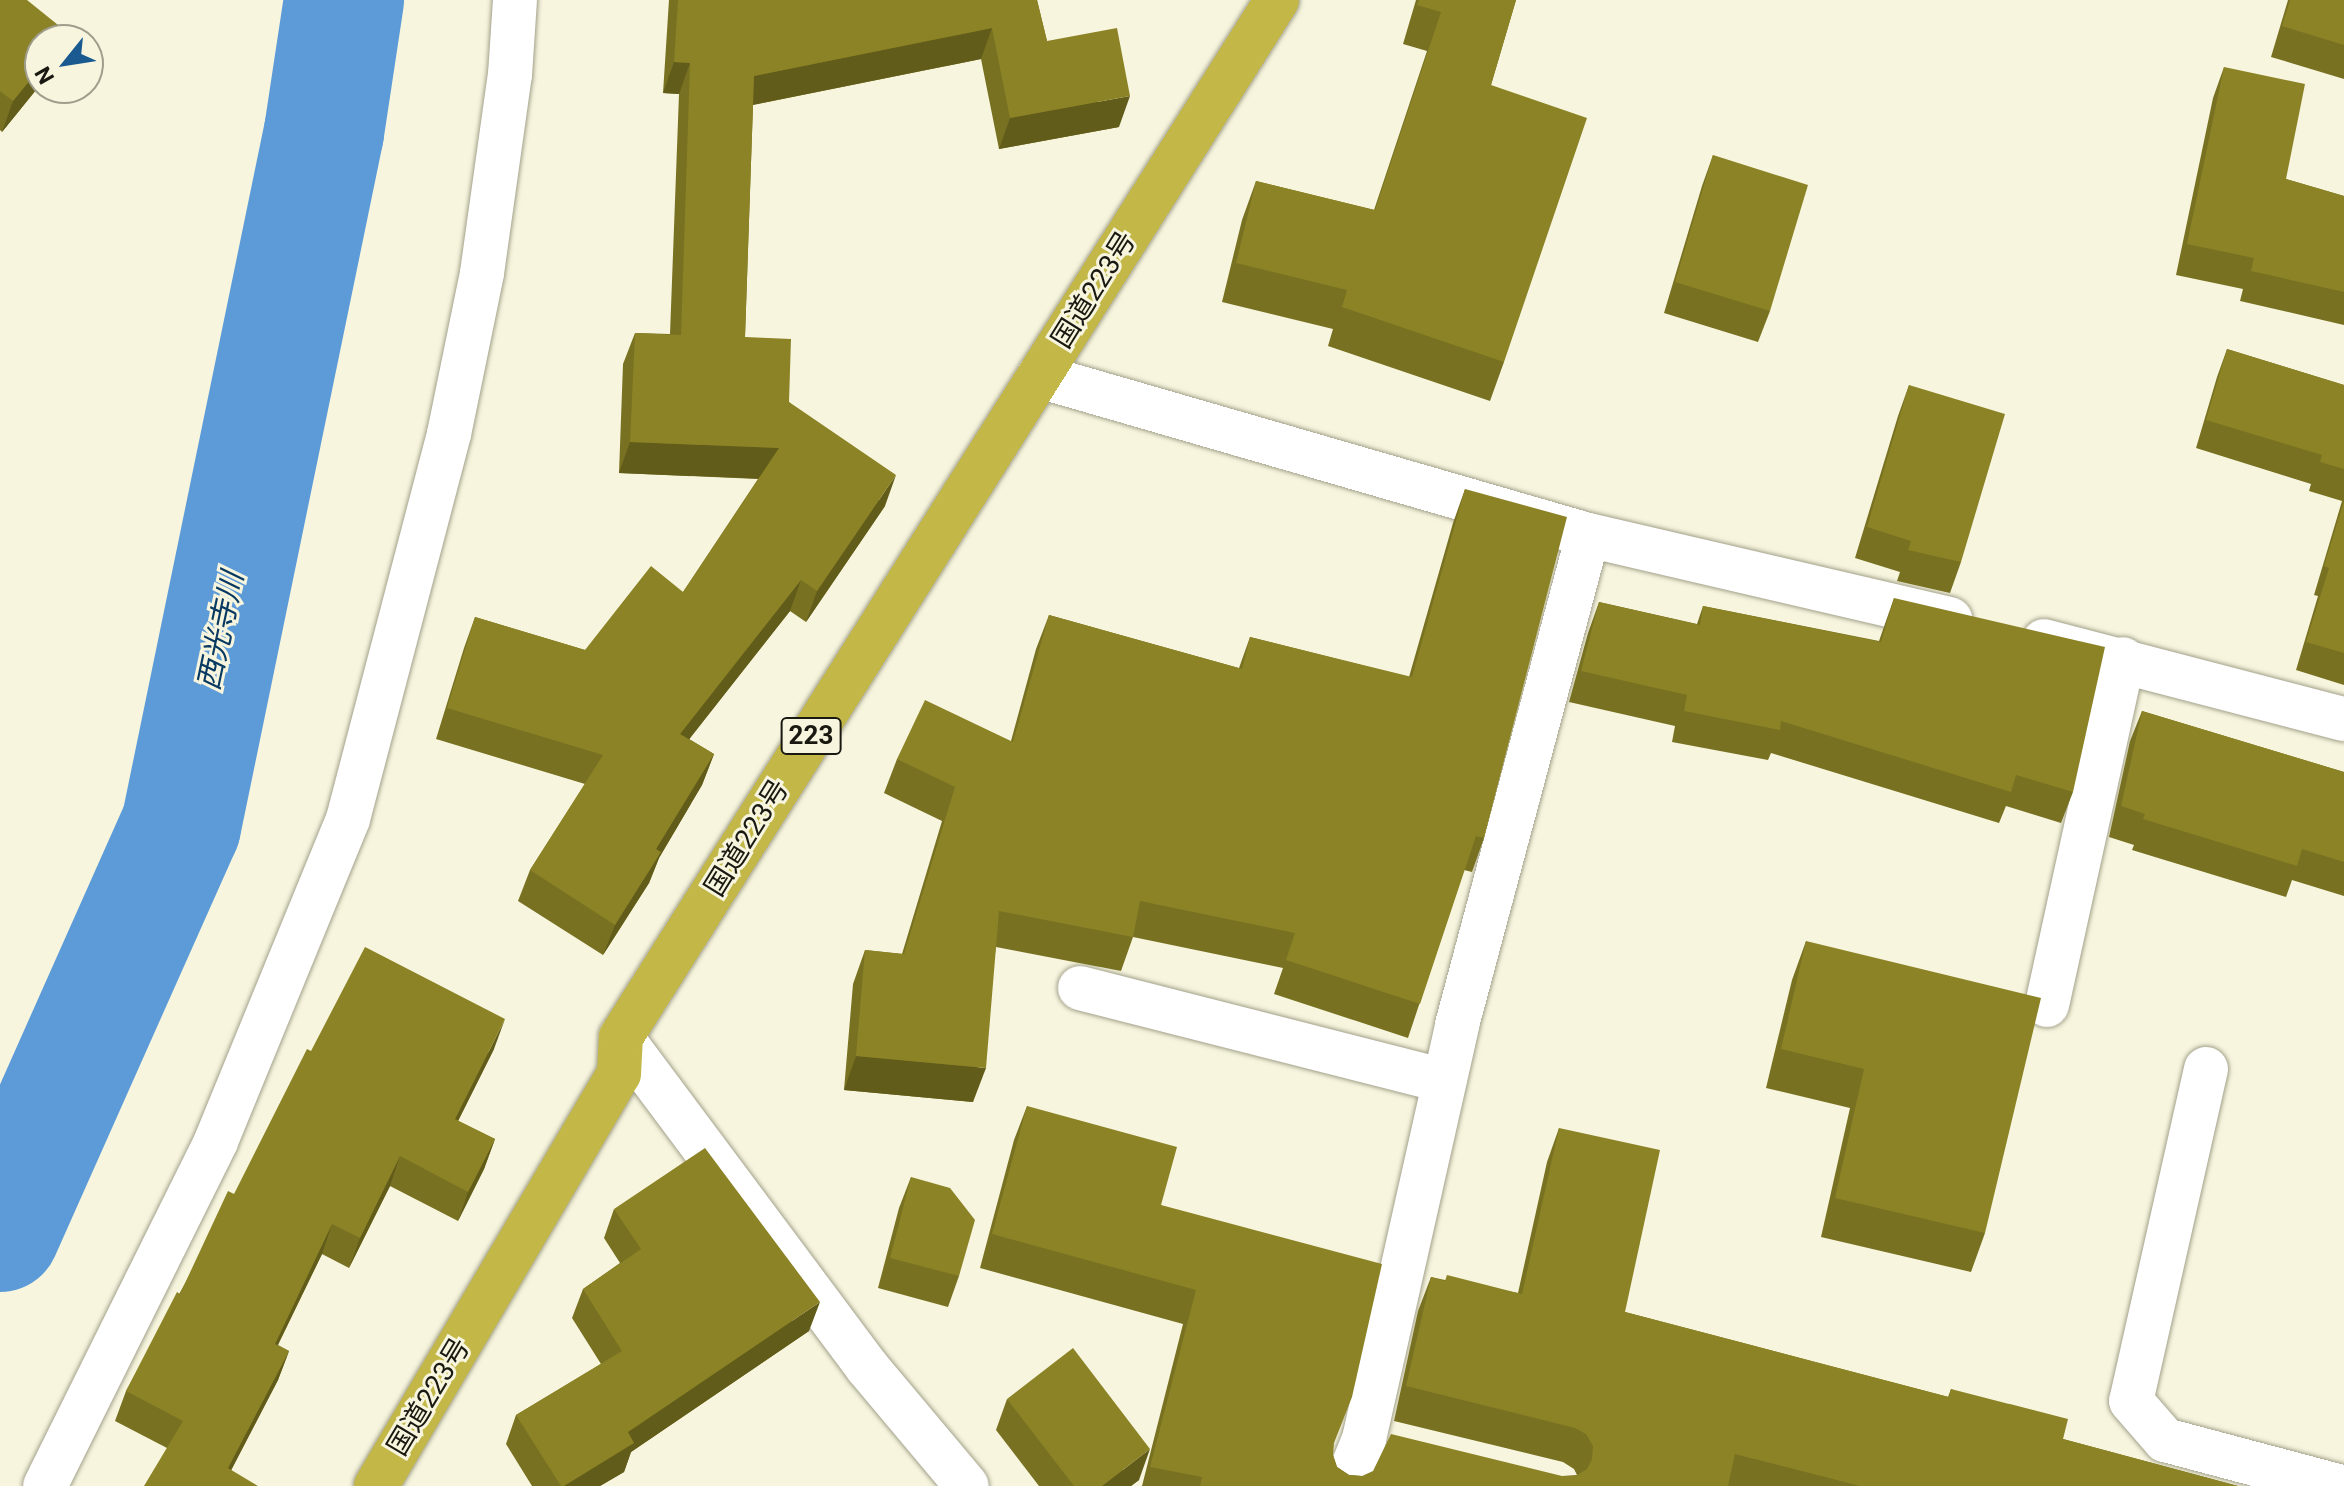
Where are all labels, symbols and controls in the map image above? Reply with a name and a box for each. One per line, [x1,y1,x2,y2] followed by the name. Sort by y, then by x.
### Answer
[24,24,104,104] north arrow
[30,62,59,88] text: N
[1045,225,1143,355] street label: 国道223号
[191,569,251,693] water label: 西光寺川
[779,714,843,758] road number: 223
[698,773,796,903] street label: 国道223号
[381,1332,477,1462] street label: 国道223号

